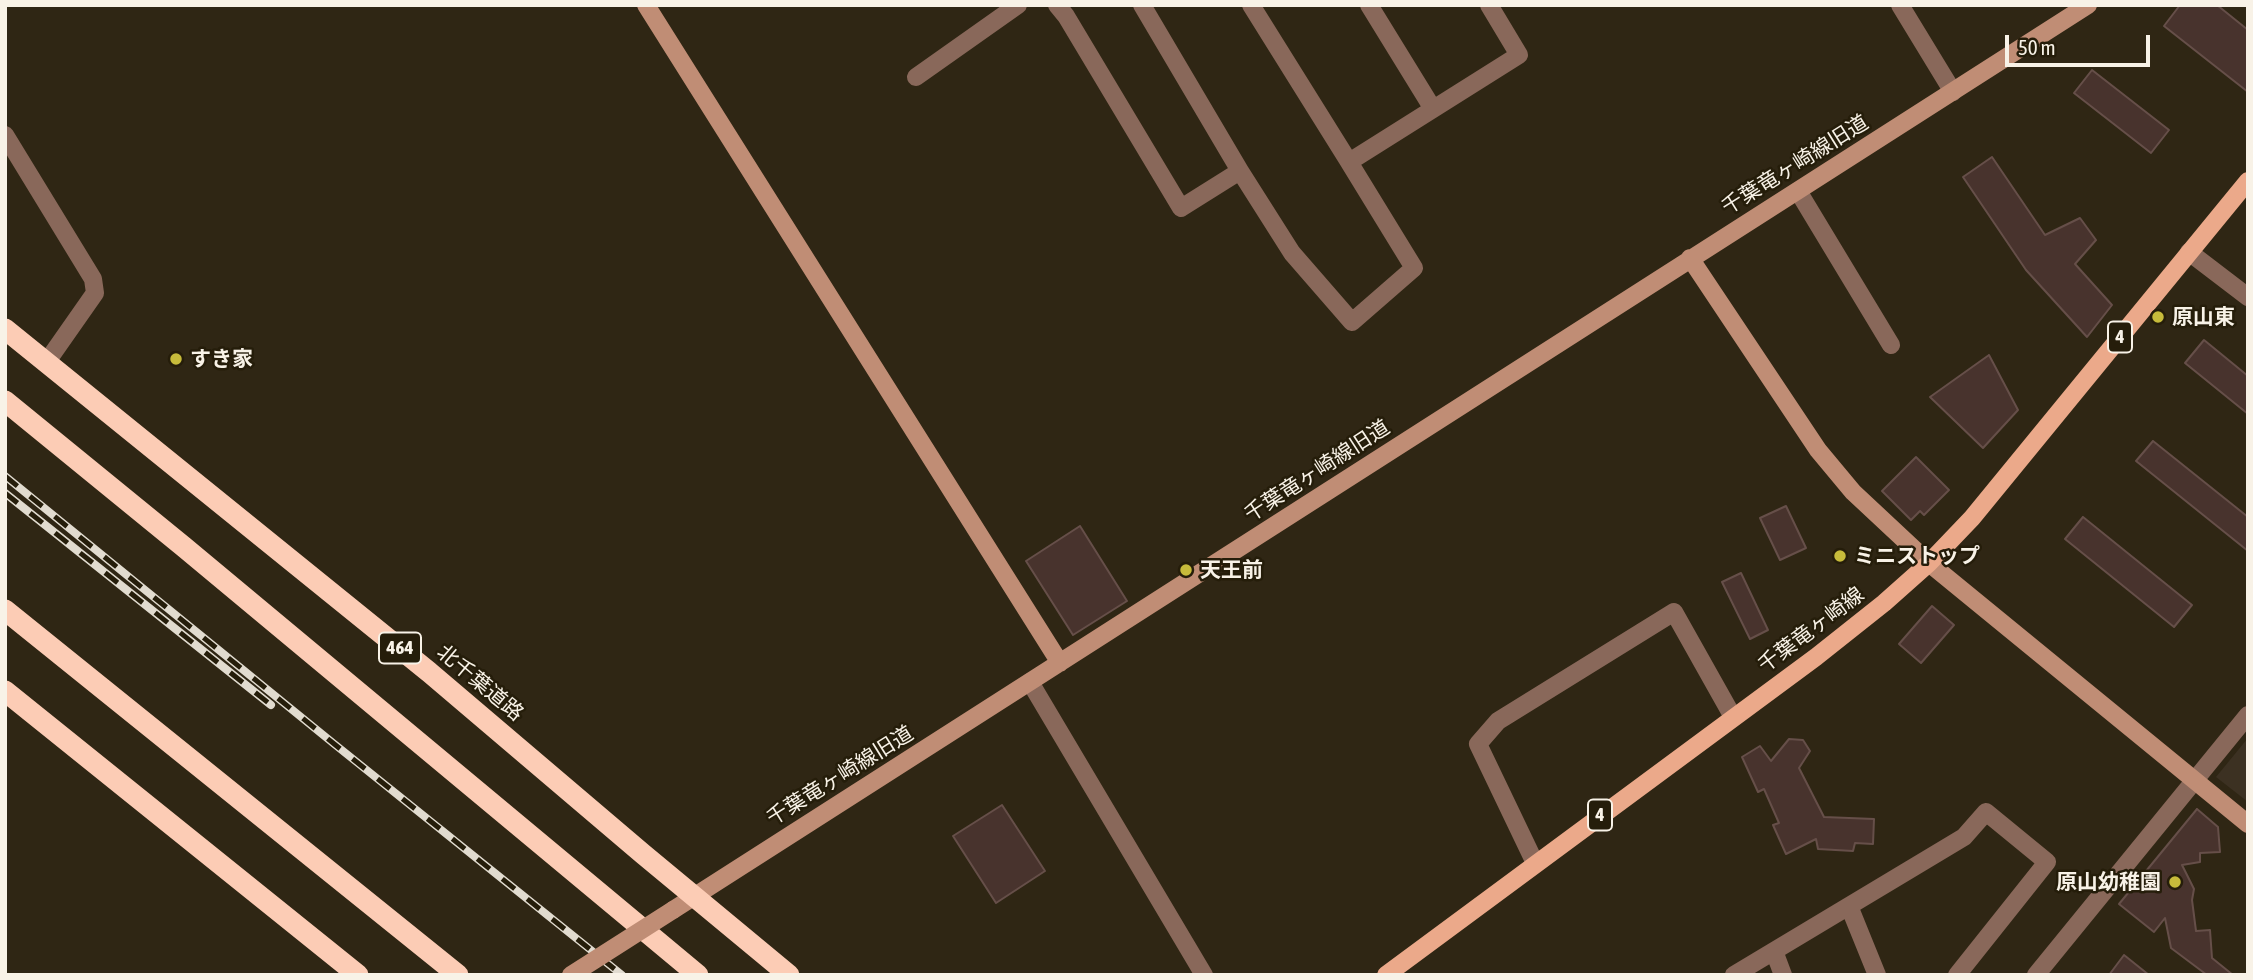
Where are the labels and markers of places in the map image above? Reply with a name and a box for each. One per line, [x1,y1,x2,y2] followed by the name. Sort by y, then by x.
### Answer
[2172,304,2235,330] place label: 原山東
[2150,309,2166,325] marker: 原山東
[190,346,253,372] place label: すき家
[168,351,184,367] marker: すき家
[1854,543,1980,569] place label: ミニストップ
[1832,548,1848,564] marker: ミニストップ
[1200,557,1263,583] place label: 天王前
[1178,562,1194,578] marker: 天王前
[2056,869,2161,895] place label: 原山幼稚園
[2167,874,2183,890] marker: 原山幼稚園

